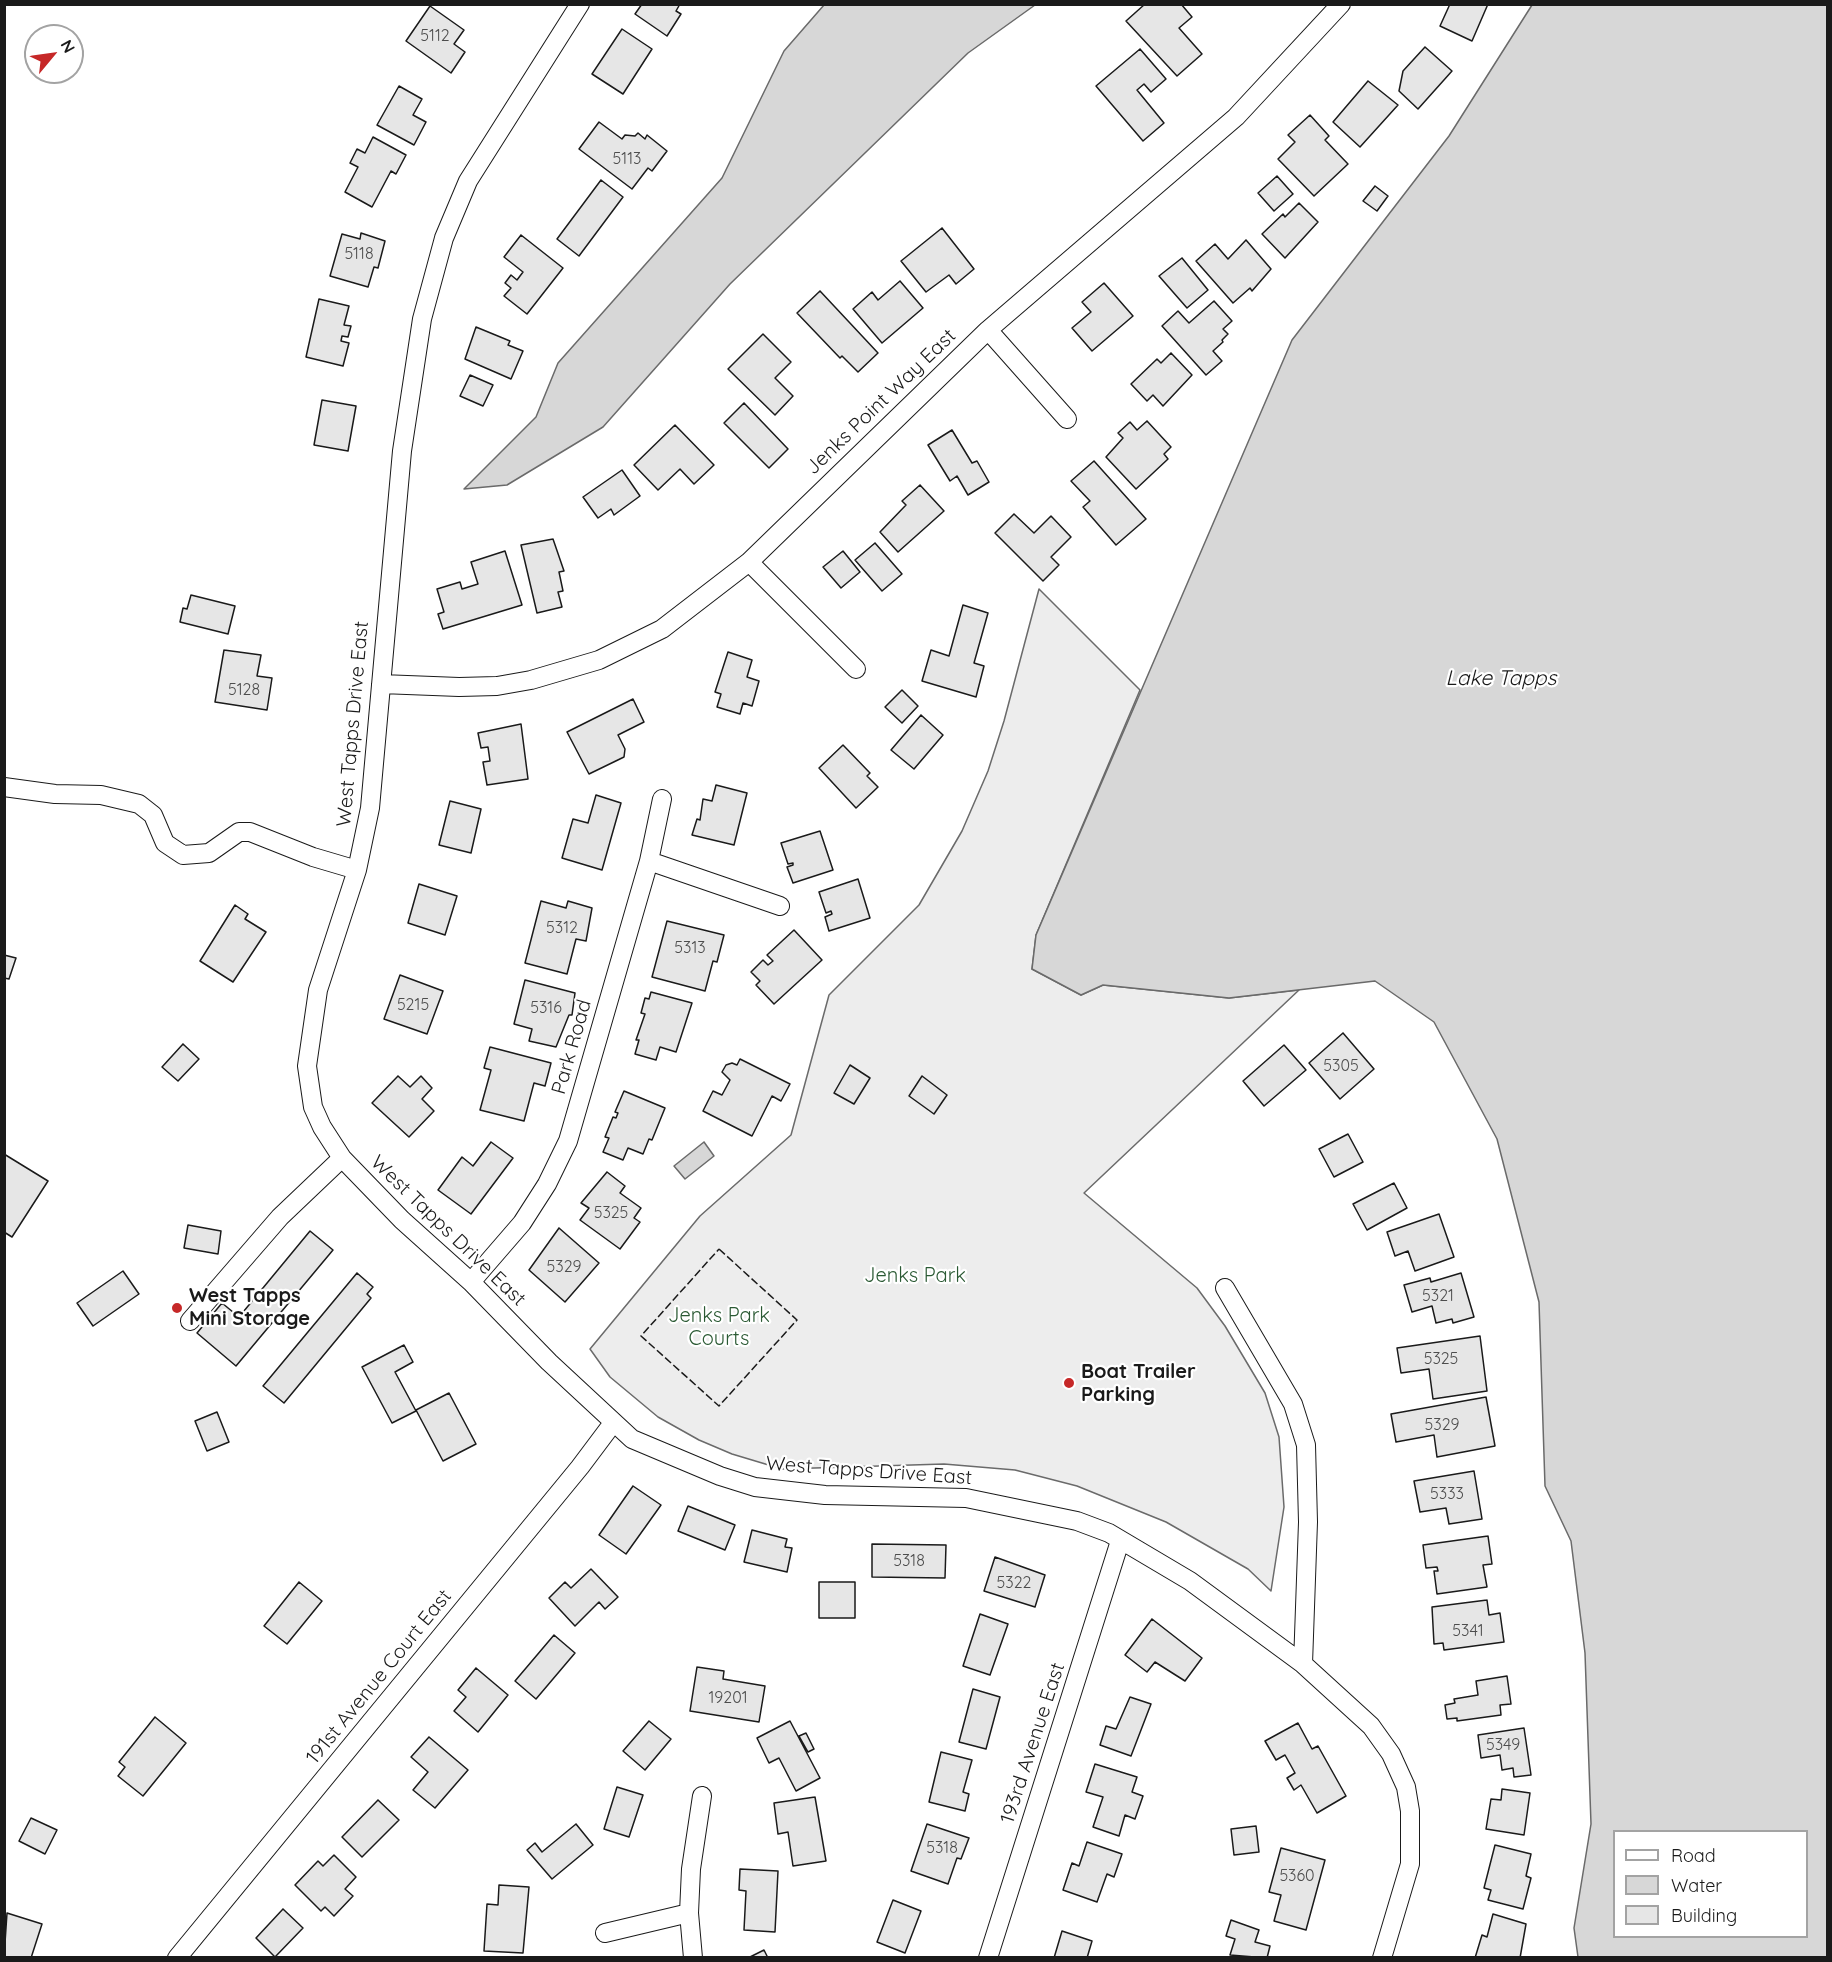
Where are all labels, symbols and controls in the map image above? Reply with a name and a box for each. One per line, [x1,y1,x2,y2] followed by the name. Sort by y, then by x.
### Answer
[24,24,84,84] north arrow
[420,26,450,46] house number: 5112
[56,36,80,56] text: N
[613,149,641,169] house number: 5113
[344,244,374,264] house number: 5118
[801,324,961,480] street label: Jenks Point Way East
[332,620,374,828] street label: West Tapps Drive East
[1446,666,1556,692] water label: Lake Tapps
[228,680,260,700] house number: 5128
[546,918,578,938] house number: 5312
[674,938,706,958] house number: 5313
[397,995,429,1015] house number: 5215
[547,997,597,1097] street label: Park Road
[530,998,562,1018] house number: 5316
[1323,1056,1359,1076] house number: 5305
[365,1151,531,1311] street label: West Tapps Drive East
[594,1203,628,1223] house number: 5325
[547,1257,581,1277] house number: 5329
[864,1264,966,1288] park label: Jenks Park
[189,1284,310,1331] place label: West Tapps Mini Storage
[1422,1286,1454,1306] house number: 5321
[170,1301,184,1315] marker: West Tapps Mini Storage
[668,1304,770,1351] park label: Jenks Park Courts
[1424,1349,1458,1369] house number: 5325
[1081,1360,1196,1407] place label: Boat Trailer Parking
[1062,1376,1076,1390] marker: Boat Trailer Parking
[1425,1415,1459,1435] house number: 5329
[765,1452,973,1490] street label: West Tapps Drive East
[1430,1484,1464,1504] house number: 5333
[893,1551,925,1571] house number: 5318
[997,1573,1031,1593] house number: 5322
[301,1585,457,1769] street label: 191st Avenue Court East
[1452,1621,1484,1641] house number: 5341
[996,1660,1070,1826] street label: 193rd Avenue East
[708,1688,748,1708] house number: 19201
[1486,1735,1520,1755] house number: 5349
[1613,1830,1808,1938] legend
[926,1838,958,1858] house number: 5318
[1671,1844,1716,1867] text: Road
[1279,1866,1315,1886] house number: 5360
[1671,1874,1722,1897] text: Water
[1671,1904,1737,1927] text: Building

